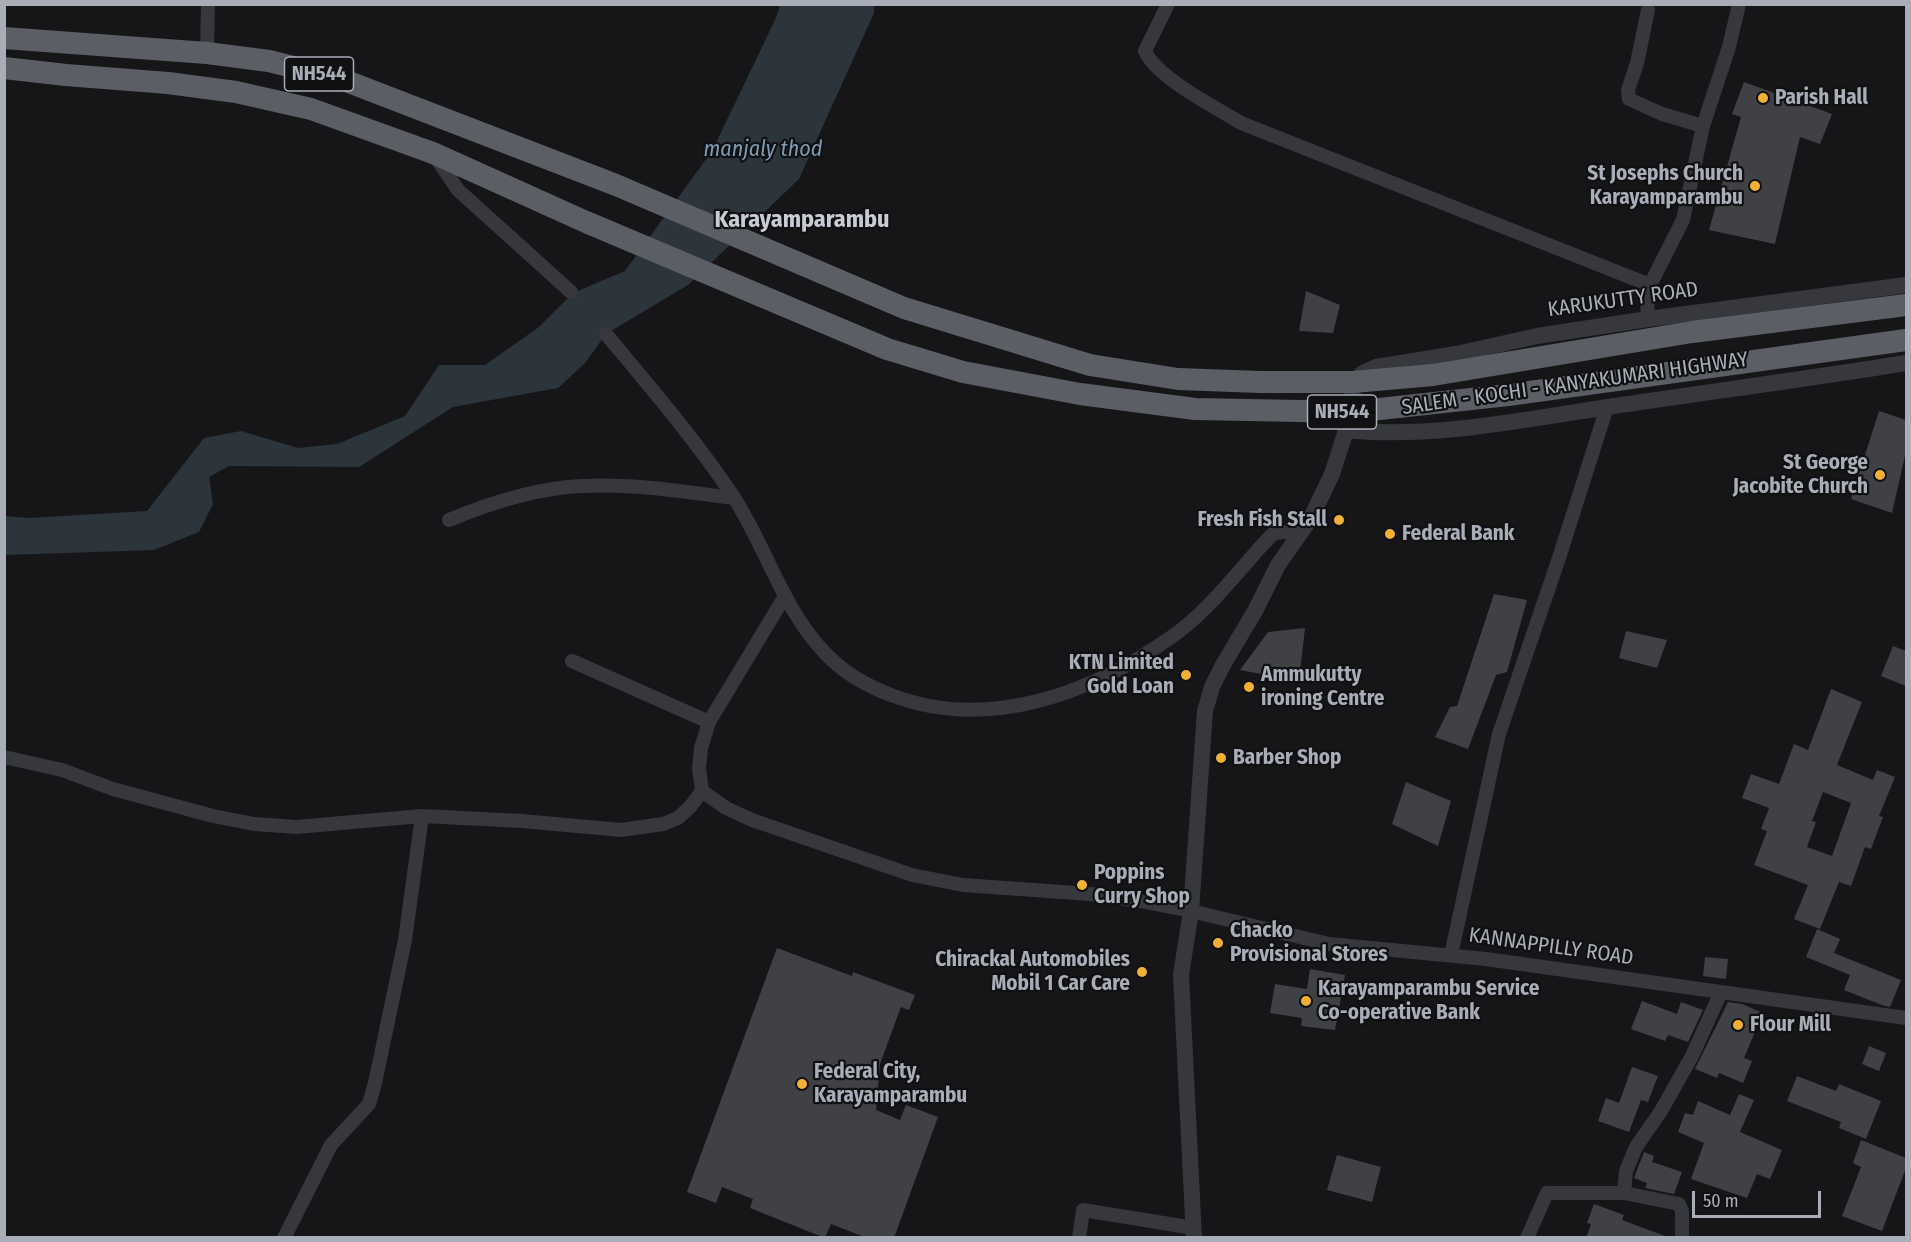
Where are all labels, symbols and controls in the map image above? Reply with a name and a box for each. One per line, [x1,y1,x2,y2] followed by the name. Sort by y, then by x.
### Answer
[284,57,354,91] road number: NH544
[1775,85,1868,111] place label: Parish Hall
[1756,91,1770,105] marker: Parish Hall
[704,137,822,163] water label: manjaly thod
[1587,161,1743,211] place label: St Josephs Church Karayamparambu
[1748,179,1762,193] marker: St Josephs Church Karayamparambu
[714,206,890,234] district label: Karayamparambu
[1546,277,1700,323] street label: KARUKUTTY ROAD
[1400,347,1750,421] street label: SALEM - KOCHI - KANYAKUMARI HIGHWAY
[1308,395,1376,429] road number: NH544
[1733,450,1868,500] place label: St George Jacobite Church
[1873,468,1887,482] marker: St George Jacobite Church
[1198,507,1327,533] place label: Fresh Fish Stall
[1332,513,1346,527] marker: Fresh Fish Stall
[1402,521,1515,547] place label: Federal Bank
[1383,527,1397,541] marker: Federal Bank
[1069,650,1174,700] place label: KTN Limited Gold Loan
[1261,662,1384,712] place label: Ammukutty ironing Centre
[1179,668,1193,682] marker: KTN Limited Gold Loan
[1242,680,1256,694] marker: Ammukutty ironing Centre
[1233,745,1341,771] place label: Barber Shop
[1214,751,1228,765] marker: Barber Shop
[1094,860,1190,910] place label: Poppins Curry Shop
[1075,878,1089,892] marker: Poppins Curry Shop
[1230,918,1388,968] place label: Chacko Provisional Stores
[1467,923,1635,971] street label: KANNAPPILLY ROAD
[1211,936,1225,950] marker: Chacko Provisional Stores
[935,947,1130,997] place label: Chirackal Automobiles Mobil 1 Car Care
[1135,965,1149,979] marker: Chirackal Automobiles Mobil 1 Car Care
[1318,976,1540,1026] place label: Karayamparambu Service Co-operative Bank
[1299,994,1313,1008] marker: Karayamparambu Service Co-operative Bank
[1750,1012,1831,1038] place label: Flour Mill
[1731,1018,1745,1032] marker: Flour Mill
[814,1059,967,1109] place label: Federal City, Karayamparambu
[795,1077,809,1091] marker: Federal City, Karayamparambu
[1695,1179,1824,1217] scale bar
[1703,1190,1739,1212] text: 50 m

